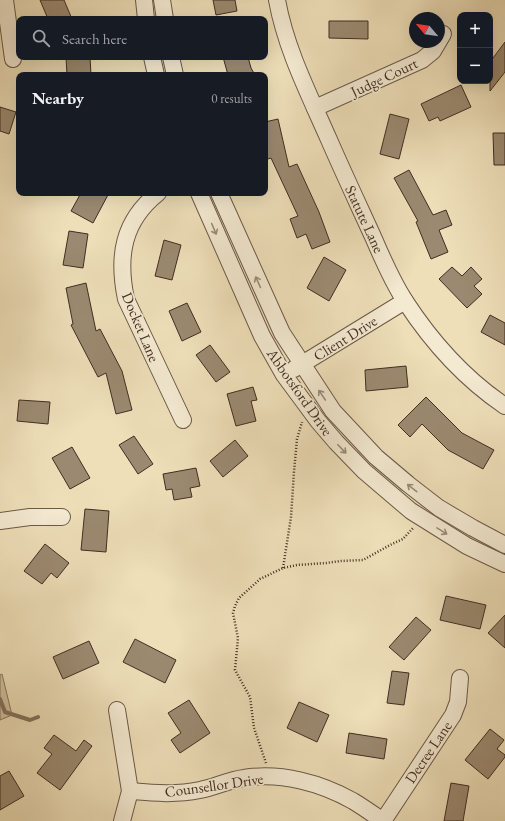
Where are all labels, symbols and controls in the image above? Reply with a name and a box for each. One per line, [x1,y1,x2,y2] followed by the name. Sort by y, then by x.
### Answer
[409,12,445,48] north arrow
[457,12,493,84] map controls
[457,12,493,48] button: +
[16,16,268,60] search box
[30,27,52,49] icon: search
[62,29,127,48] text: Search here
[457,48,493,84] button: −
[346,53,421,102] street label: Judge Court
[32,87,84,109] text: Nearby
[211,90,252,107] text: 0 results
[341,182,389,256] street label: Statute Lane
[211,222,219,234] one-way arrow
[254,277,261,289] one-way arrow
[118,289,164,365] street label: Docket Lane
[310,311,380,365] street label: Client Drive
[262,344,337,439] street label: Abbotsford Drive
[318,390,326,401] one-way arrow
[337,444,347,454] one-way arrow
[407,483,418,492] one-way arrow
[437,526,448,535] one-way arrow
[400,717,456,787] street label: Decree Lane
[164,769,265,801] street label: Counsellor Drive

